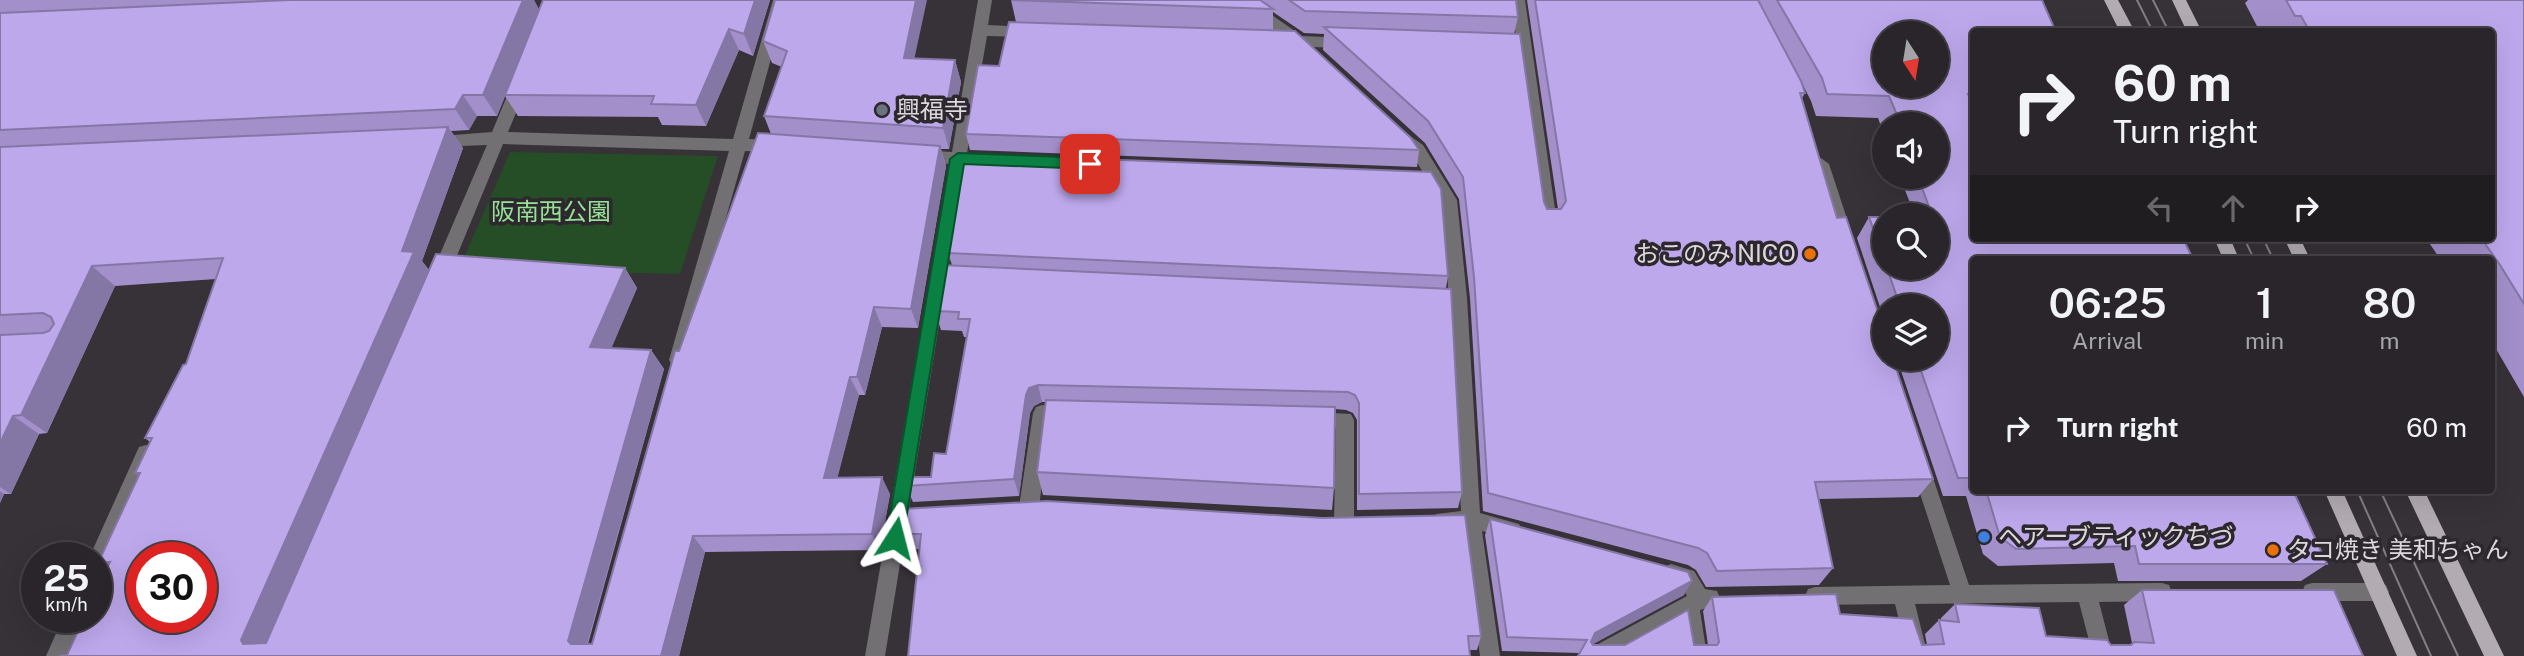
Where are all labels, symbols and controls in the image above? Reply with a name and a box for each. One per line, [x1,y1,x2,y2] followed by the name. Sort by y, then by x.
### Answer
[1872,21,1950,98] north arrow
[1872,21,1949,371] map controls
[2113,54,2232,112] text: 60 m
[1998,56,2089,147] icon: right
[896,95,968,123] place label: 興福寺
[874,102,890,118] marker: 興福寺
[1872,112,1949,189] button: sound
[2113,113,2258,150] text: Turn right
[1060,134,1120,194] pin
[1071,145,1109,183] icon: arrive
[2141,189,2179,227] icon: left
[2214,189,2252,227] icon: ahead
[2287,189,2325,227] icon: right
[491,197,611,225] park label: 阪南西公園
[1872,203,1949,280] button: search
[1635,239,1796,267] place label: おこのみ NICO
[1802,246,1818,262] marker: おこのみ NICO
[2048,278,2167,327] text: 06:25
[2256,278,2273,327] text: 1
[2363,278,2417,327] text: 80
[1872,294,1949,371] button: layers
[2072,327,2143,354] text: Arrival
[2245,327,2284,354] text: min
[2380,327,2400,354] text: m
[1998,409,2036,447] icon: right
[2057,412,2179,443] text: Turn right
[2406,412,2467,443] text: 60 m
[858,501,932,575] position arrow
[1998,522,2234,550] place label: ヘアーブティックちづ
[1976,529,1992,545] marker: ヘアーブティックちづ
[2287,535,2509,563] place label: タコ焼き 美和ちゃん
[126,542,217,633] speed limit sign: 30
[2265,542,2281,558] marker: タコ焼き 美和ちゃん
[44,558,89,599] text: 25
[45,594,88,615] text: km/h

